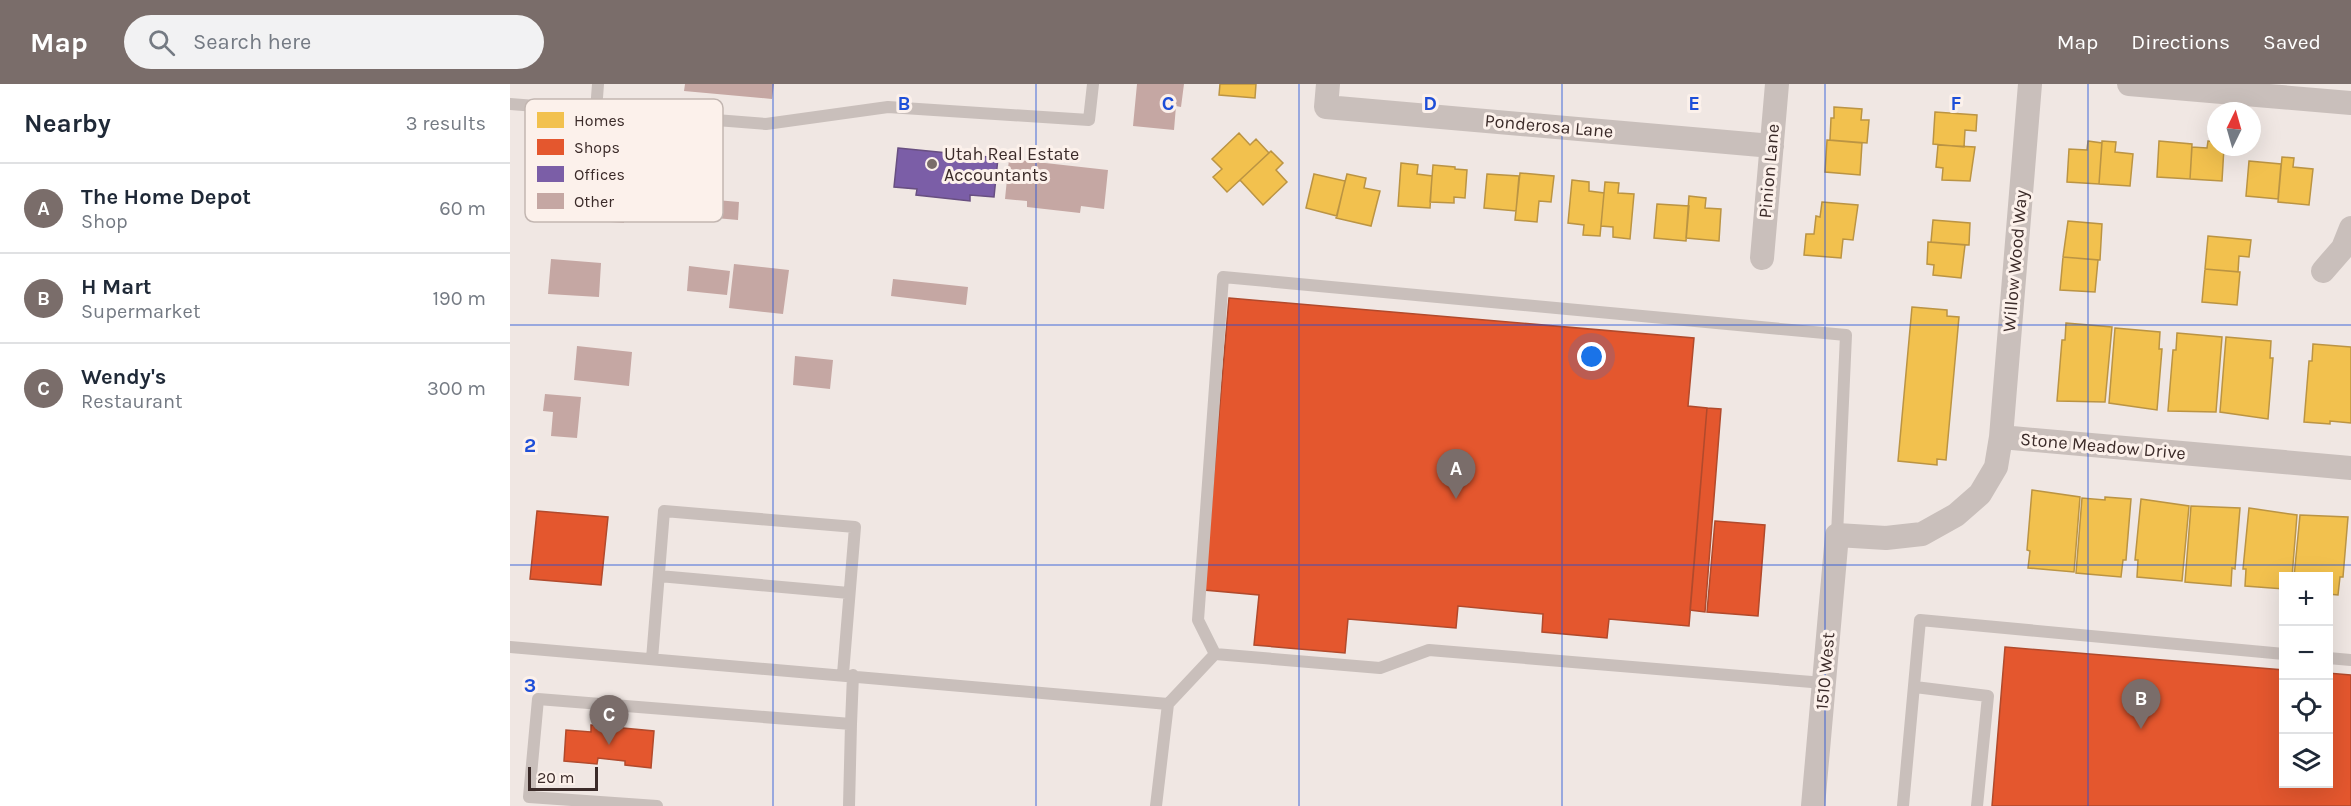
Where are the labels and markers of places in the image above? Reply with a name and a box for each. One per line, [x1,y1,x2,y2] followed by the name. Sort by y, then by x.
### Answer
[944,143,1079,186] place label: Utah Real Estate Accountants
[925,157,939,171] marker: Utah Real Estate Accountants
[1436,450,1476,499] pin: A
[2122,680,2160,729] pin: B
[590,696,628,745] pin: C

